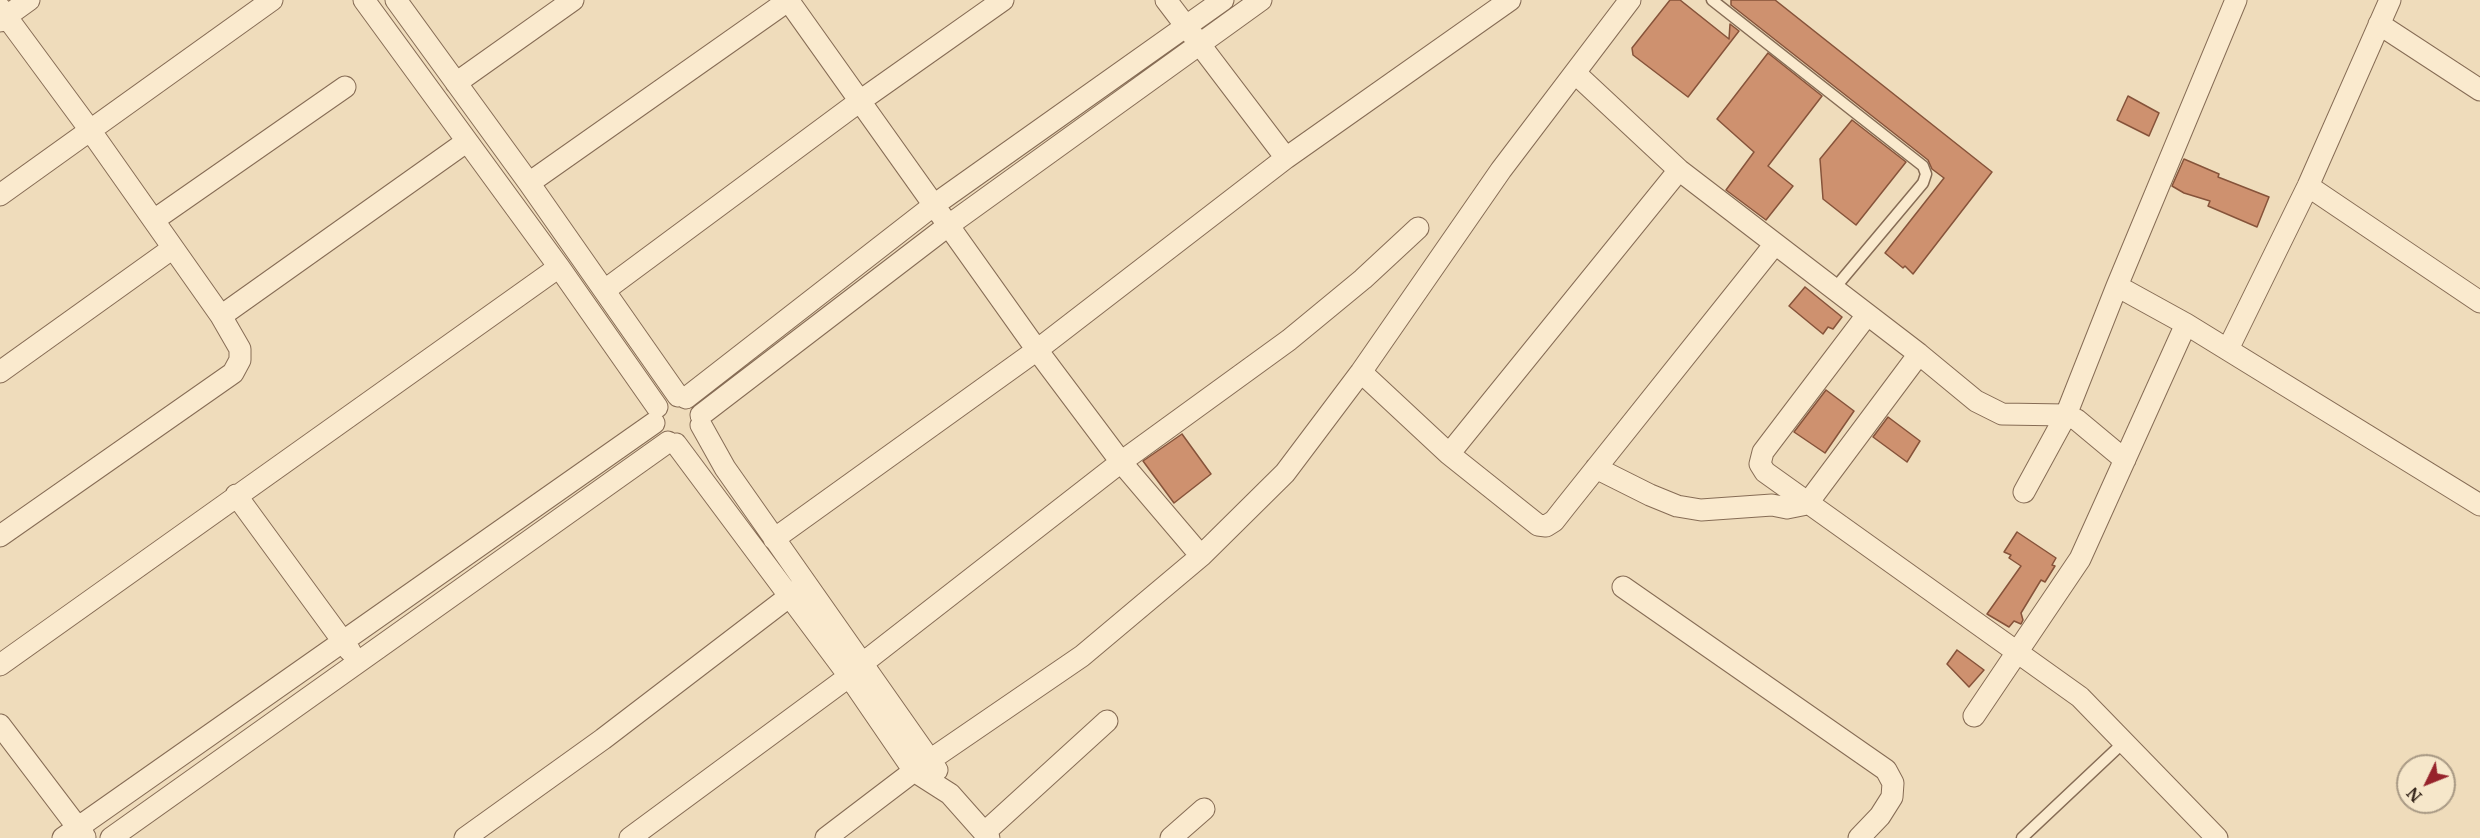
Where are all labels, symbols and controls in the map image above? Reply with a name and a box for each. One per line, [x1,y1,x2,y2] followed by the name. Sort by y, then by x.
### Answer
[2396,754,2456,814] north arrow
[2403,783,2426,806] text: N

